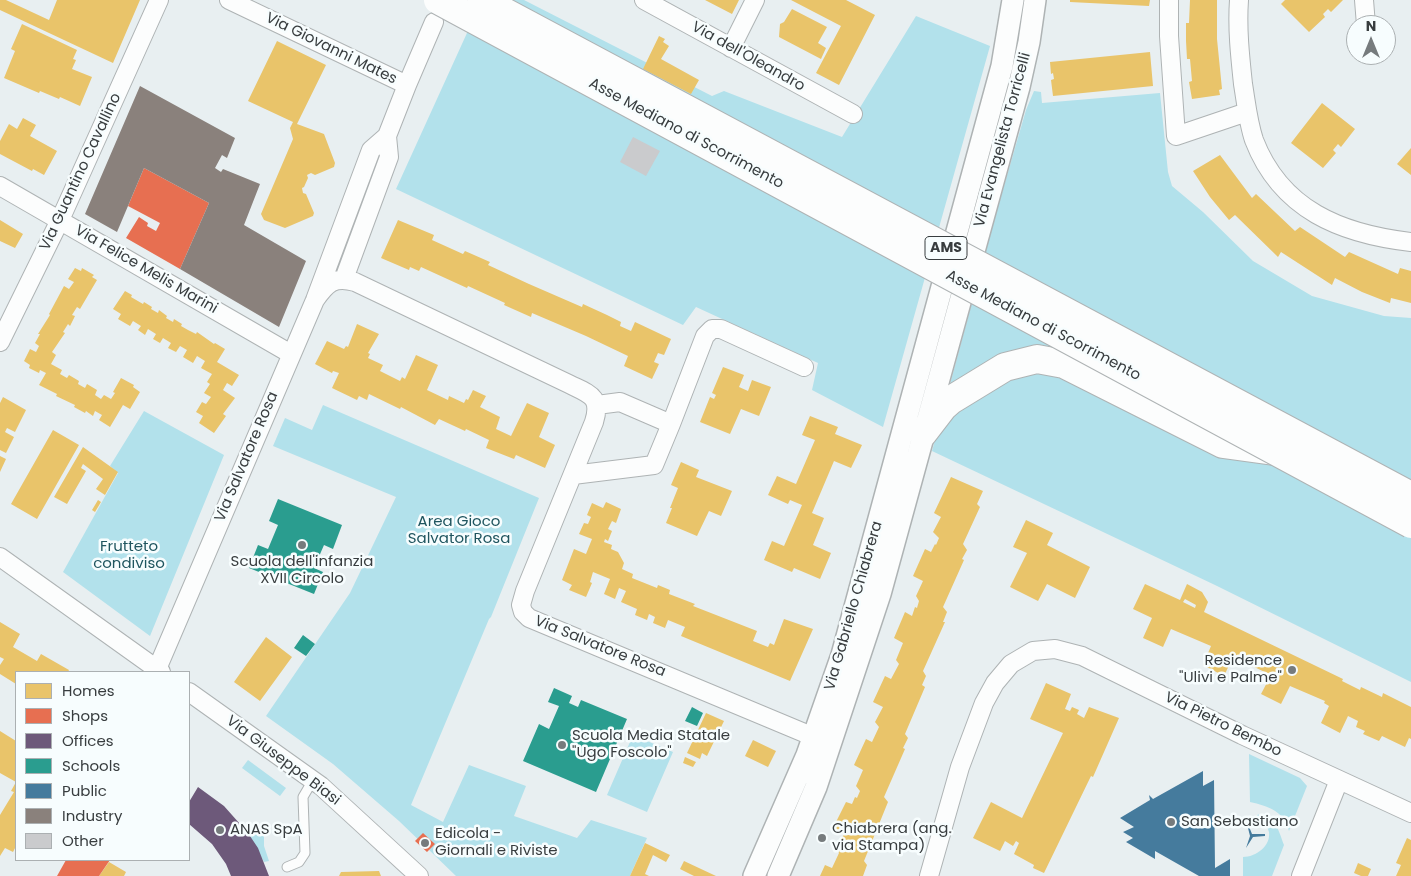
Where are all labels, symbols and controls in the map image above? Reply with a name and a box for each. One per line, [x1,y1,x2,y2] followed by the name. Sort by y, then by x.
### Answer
[262,9,400,89] street label: Via Giovanni Mates
[1346,15,1396,65] north arrow
[1366,16,1376,36] text: N
[688,18,808,96] street label: Via dell'Oleandro
[971,51,1035,229] street label: Via Evangelista Torricelli
[585,75,787,193] street label: Asse Mediano di Scorrimento
[37,90,125,254] street label: Via Guantino Cavallino
[71,222,221,318] street label: Via Felice Melis Marini
[925,237,967,260] road number: AMS
[942,267,1144,385] street label: Asse Mediano di Scorrimento
[211,389,283,525] street label: Via Salvatore Rosa
[408,513,510,548] park label: Area Gioco Salvator Rosa
[821,519,887,693] street label: Via Gabriello Chiabrera
[93,538,165,573] park label: Frutteto condiviso
[296,539,308,551] marker: Scuola dell'infanzia XVII Circolo
[231,553,373,588] place label: Scuola dell'infanzia XVII Circolo
[532,612,668,682] street label: Via Salvatore Rosa
[1179,652,1282,687] place label: Residence "Ulivi e Palme"
[1286,664,1298,676] marker: Residence "Ulivi e Palme"
[15,671,190,861] legend
[62,680,115,701] text: Homes
[1162,689,1284,761] street label: Via Pietro Bembo
[62,705,108,726] text: Shops
[222,712,344,810] street label: Via Giuseppe Biasi
[572,727,730,762] place label: Scuola Media Statale "Ugo Foscolo"
[62,730,114,751] text: Offices
[556,739,568,751] marker: Scuola Media Statale "Ugo Foscolo"
[62,755,120,776] text: Schools
[62,780,107,801] text: Public
[62,805,122,826] text: Industry
[1181,813,1298,831] place label: San Sebastiano
[1165,816,1177,828] marker: San Sebastiano
[832,820,952,855] place label: Chiabrera (ang. via Stampa)
[230,821,303,839] place label: ANAS SpA
[214,824,226,836] marker: ANAS SpA
[435,825,557,860] place label: Edicola - Giornali e Riviste
[62,830,104,851] text: Other
[816,832,828,844] marker: Chiabrera (ang. via Stampa)
[419,837,431,849] marker: Edicola - Giornali e Riviste

